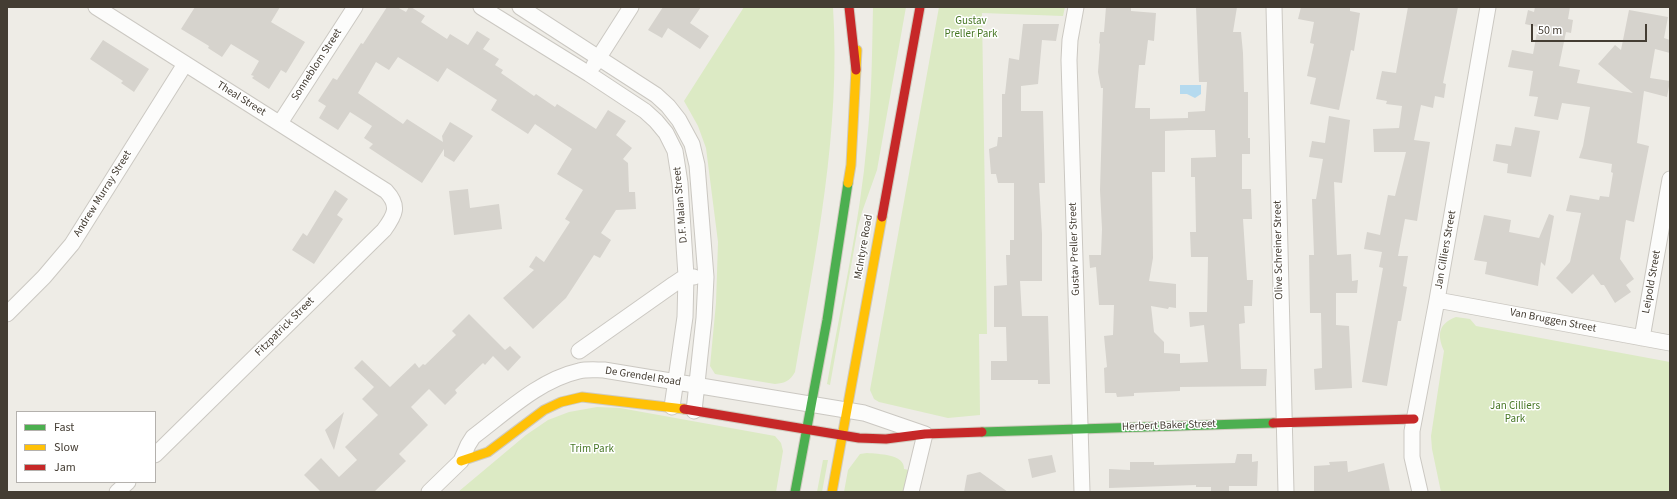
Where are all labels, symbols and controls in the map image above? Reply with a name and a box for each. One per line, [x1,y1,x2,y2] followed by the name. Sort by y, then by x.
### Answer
[944,15,998,41] park label: Gustav Preller Park
[1533,16,1649,42] scale bar
[1538,22,1562,39] text: 50 m
[289,27,345,103] street label: Sonneblom Street
[214,79,268,119] street label: Theal Street
[71,148,135,240] street label: Andrew Murray Street
[671,166,691,244] street label: D.F. Malan Street
[1272,200,1286,300] street label: Olive Schreiner Street
[1067,202,1083,296] street label: Gustav Preller Street
[1433,209,1459,291] street label: Jan Cilliers Street
[852,213,876,281] street label: McIntyre Road
[1640,249,1664,315] street label: Leipold Street
[253,295,317,359] street label: Fitzpatrick Street
[1509,306,1597,336] street label: Van Bruggen Street
[604,364,682,390] street label: De Grendel Road
[1490,400,1540,426] park label: Jan Cilliers Park
[16,411,156,483] legend
[1122,418,1216,434] street label: Herbert Baker Street
[54,419,74,436] text: Fast
[54,439,79,456] text: Slow
[570,443,614,457] park label: Trim Park
[54,459,76,476] text: Jam

